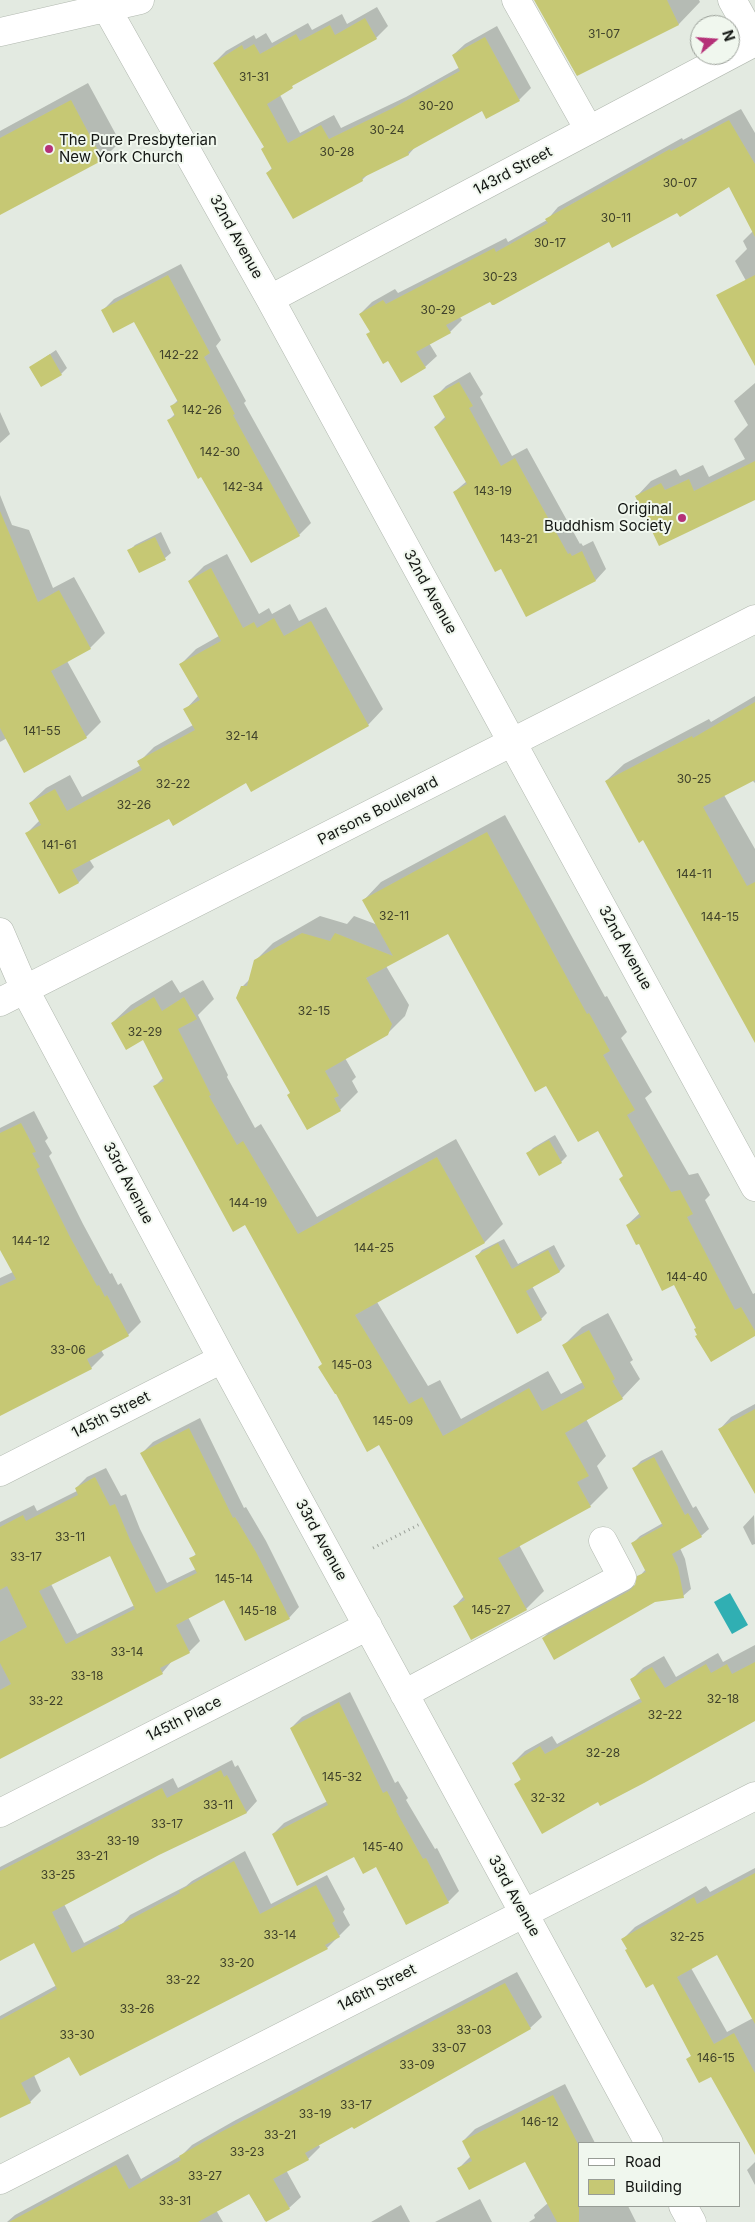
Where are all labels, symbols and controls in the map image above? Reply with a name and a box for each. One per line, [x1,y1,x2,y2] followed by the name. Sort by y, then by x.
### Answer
[690,15,740,65] north arrow
[588,27,620,41] house number: 31-07
[719,28,739,43] text: N
[239,70,269,84] house number: 31-31
[419,99,453,113] house number: 30-20
[370,123,404,137] house number: 30-24
[59,131,217,166] place label: The Pure Presbyterian New York Church
[43,143,55,155] marker: The Pure Presbyterian New York Church
[471,143,555,199] street label: 143rd Street
[320,145,354,159] house number: 30-28
[663,176,697,190] house number: 30-07
[205,192,267,282] street label: 32nd Avenue
[601,211,631,225] house number: 30-11
[534,236,566,250] house number: 30-17
[483,270,517,284] house number: 30-23
[421,303,455,317] house number: 30-29
[159,348,199,362] house number: 142-22
[182,403,222,417] house number: 142-26
[200,445,240,459] house number: 142-30
[223,480,263,494] house number: 142-34
[474,484,512,498] house number: 143-19
[544,500,672,535] place label: Original Buddhism Society
[676,512,688,524] marker: Original Buddhism Society
[500,532,538,546] house number: 143-21
[399,547,461,637] street label: 32nd Avenue
[23,724,61,738] house number: 141-55
[226,729,258,743] house number: 32-14
[677,772,711,786] house number: 30-25
[315,773,441,849] street label: Parsons Boulevard
[156,777,190,791] house number: 32-22
[117,798,151,812] house number: 32-26
[41,838,77,852] house number: 141-61
[676,867,712,881] house number: 144-11
[594,903,656,993] street label: 32nd Avenue
[379,909,409,923] house number: 32-11
[701,910,739,924] house number: 144-15
[298,1004,330,1018] house number: 32-15
[128,1025,162,1039] house number: 32-29
[99,1139,157,1227] street label: 33rd Avenue
[229,1196,267,1210] house number: 144-19
[12,1234,50,1248] house number: 144-12
[354,1241,394,1255] house number: 144-25
[666,1270,708,1284] house number: 144-40
[50,1343,86,1357] house number: 33-06
[332,1358,372,1372] house number: 145-03
[69,1388,153,1442] street label: 145th Street
[373,1414,413,1428] house number: 145-09
[291,1496,351,1584] street label: 33rd Avenue
[55,1530,85,1544] house number: 33-11
[10,1550,42,1564] house number: 33-17
[215,1572,253,1586] house number: 145-14
[471,1603,511,1617] house number: 145-27
[239,1604,277,1618] house number: 145-18
[111,1645,143,1659] house number: 33-14
[71,1669,103,1683] house number: 33-18
[143,1692,225,1746] street label: 145th Place
[707,1692,739,1706] house number: 32-18
[29,1694,63,1708] house number: 33-22
[648,1708,682,1722] house number: 32-22
[586,1746,620,1760] house number: 32-28
[322,1770,362,1784] house number: 145-32
[531,1791,565,1805] house number: 32-32
[203,1798,233,1812] house number: 33-11
[151,1817,183,1831] house number: 33-17
[107,1834,139,1848] house number: 33-19
[363,1840,403,1854] house number: 145-40
[76,1849,108,1863] house number: 33-21
[484,1852,544,1940] street label: 33rd Avenue
[41,1868,75,1882] house number: 33-25
[264,1928,296,1942] house number: 33-14
[670,1930,704,1944] house number: 32-25
[220,1956,254,1970] house number: 33-20
[335,1961,419,2015] street label: 146th Street
[166,1973,200,1987] house number: 33-22
[120,2002,154,2016] house number: 33-26
[456,2023,492,2037] house number: 33-03
[59,2028,95,2042] house number: 33-30
[432,2041,466,2055] house number: 33-07
[697,2051,735,2065] house number: 146-15
[399,2058,435,2072] house number: 33-09
[340,2098,372,2112] house number: 33-17
[299,2107,331,2121] house number: 33-19
[521,2115,559,2129] house number: 146-12
[264,2128,296,2142] house number: 33-21
[578,2142,740,2207] legend
[230,2145,264,2159] house number: 33-23
[625,2152,661,2171] text: Road
[188,2169,222,2183] house number: 33-27
[625,2177,682,2196] text: Building
[159,2194,191,2208] house number: 33-31

